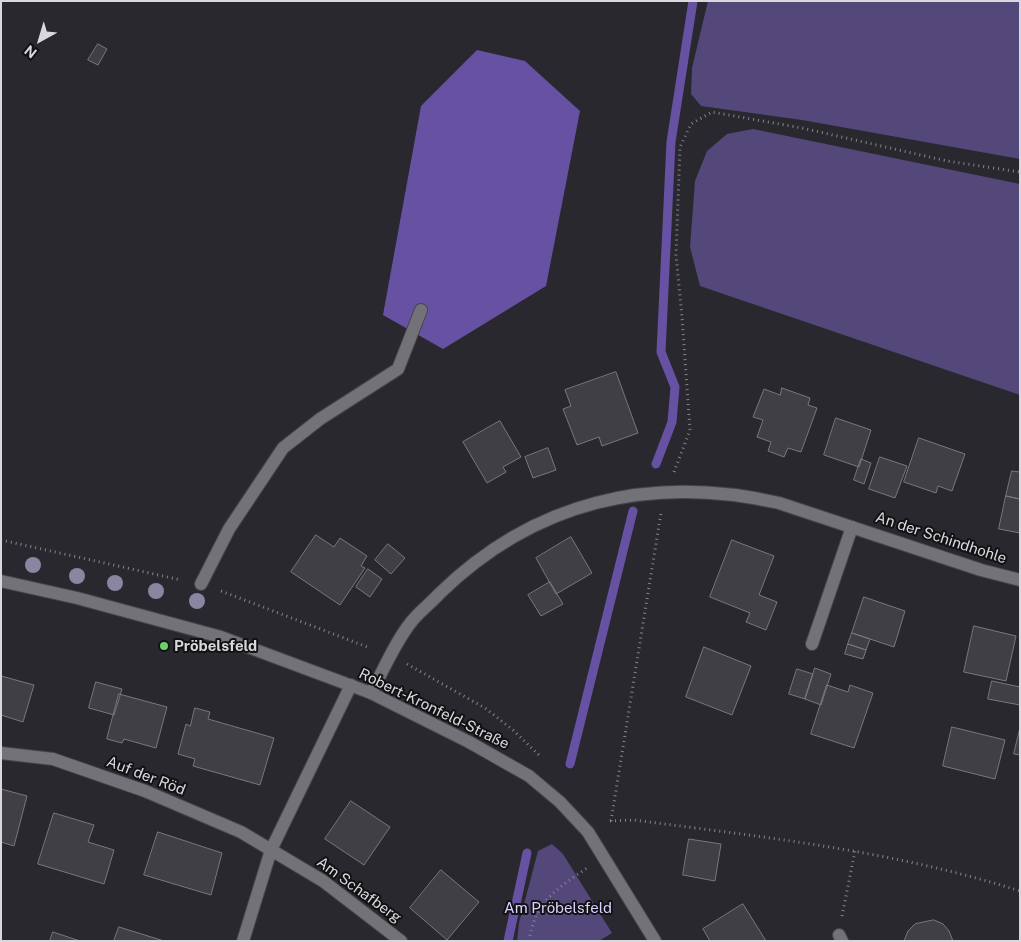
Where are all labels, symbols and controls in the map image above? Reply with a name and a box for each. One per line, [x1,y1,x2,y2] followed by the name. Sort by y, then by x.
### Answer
[15,15,65,65] north arrow
[21,42,40,61] text: N
[873,508,1009,568] street label: An der Schindhohle
[174,637,257,655] place label: Pröbelsfeld
[158,640,170,652] marker: Pröbelsfeld
[356,665,512,753] street label: Robert-Kronfeld-Straße
[104,753,188,799] street label: Auf der Röd
[313,853,405,927] street label: Am Schafberg
[504,899,612,917] park label: Am Pröbelsfeld

